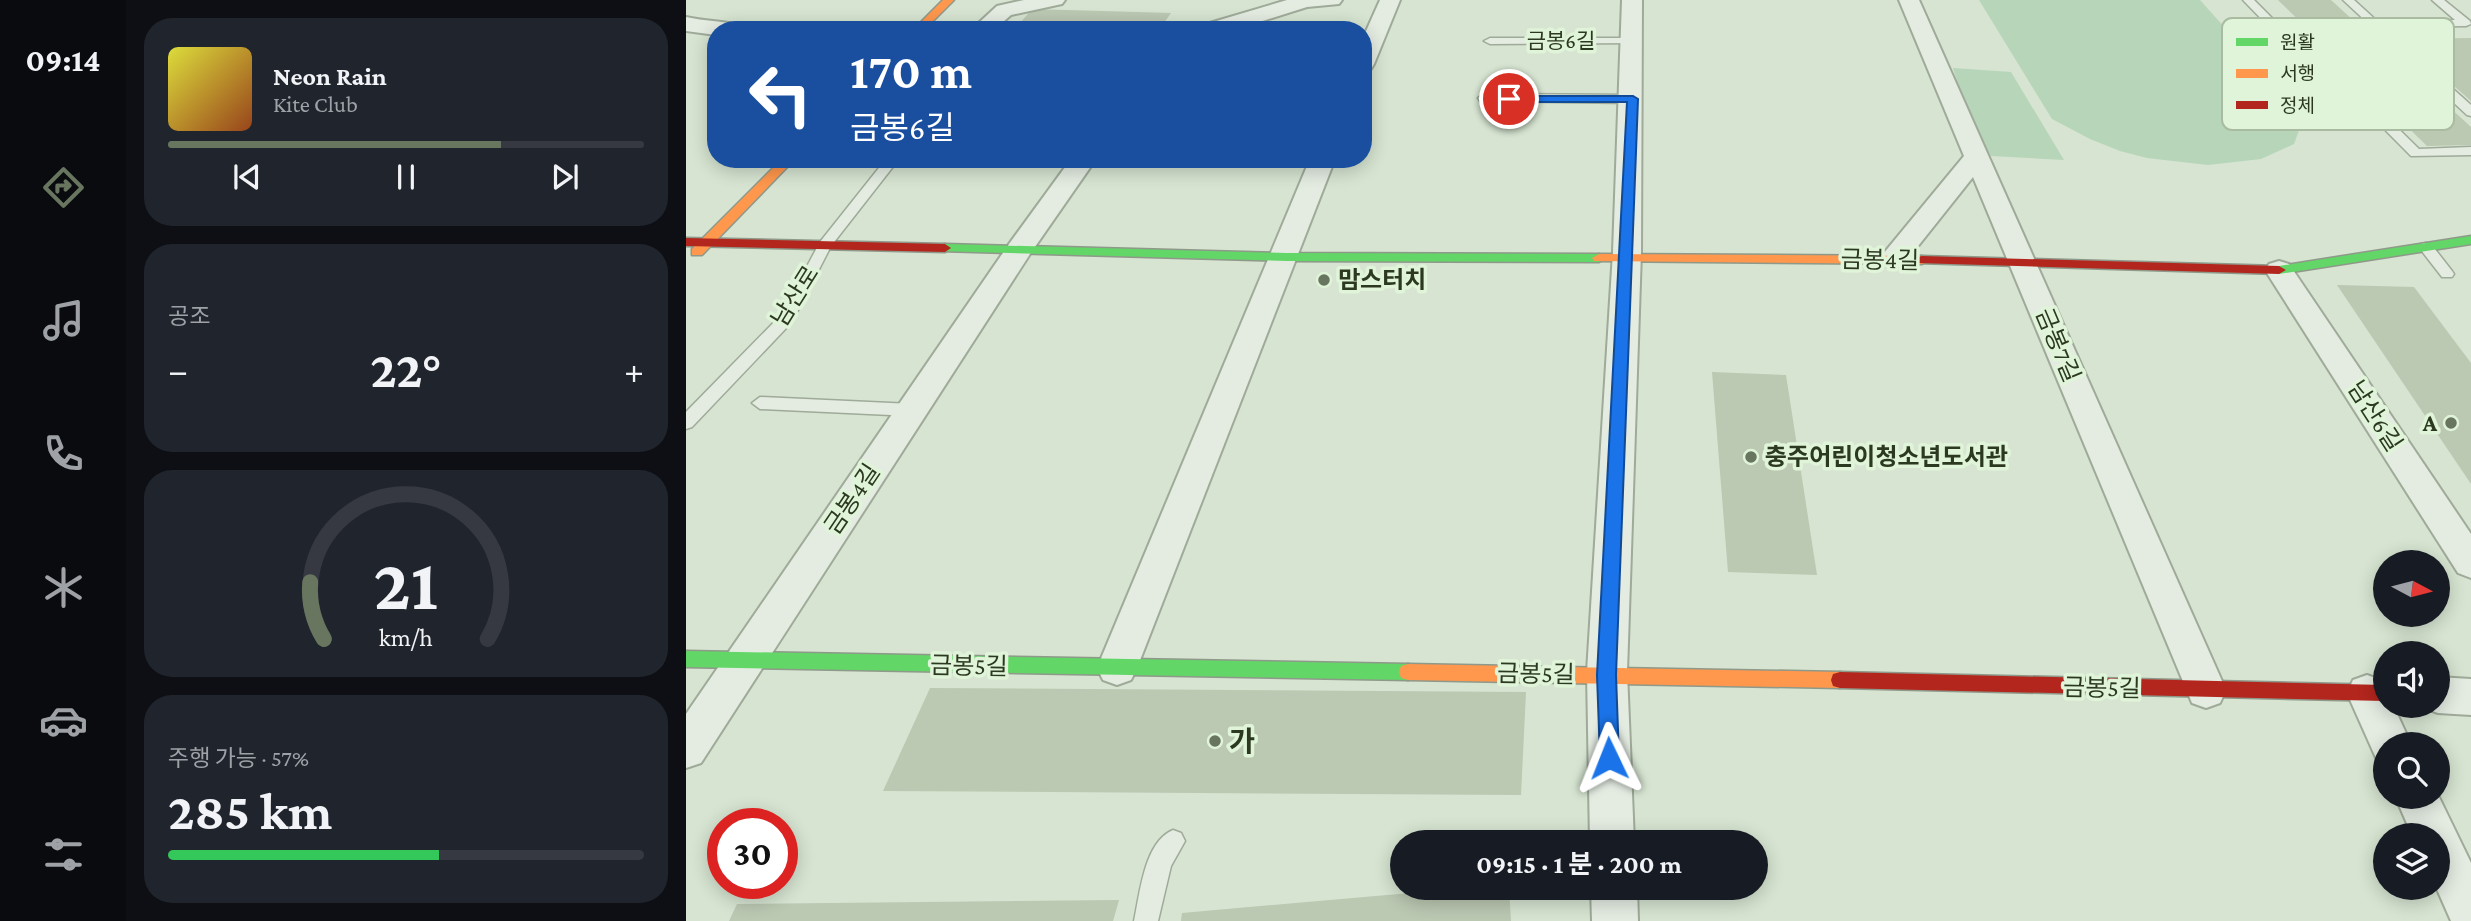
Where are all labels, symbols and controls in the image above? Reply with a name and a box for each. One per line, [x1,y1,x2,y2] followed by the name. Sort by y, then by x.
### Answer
[2222,18,2454,130] legend
[1527,29,1595,53] street label: 금봉6길
[2280,32,2315,53] text: 원활
[25,42,101,78] text: 09:14
[850,44,972,99] text: 170 m
[735,49,826,140] icon: left
[273,62,387,91] text: Neon Rain
[2280,63,2315,84] text: 서행
[1479,69,1539,129] pin
[1490,80,1528,118] icon: arrive
[273,91,358,117] text: Kite Club
[2280,95,2315,116] text: 정체
[850,110,955,146] text: 금봉6길
[228,158,266,196] icon: previous
[387,158,425,196] icon: pause
[546,158,584,196] icon: next
[39,163,88,212] icon: directions
[1841,245,1919,274] street label: 금봉4길
[766,260,824,331] street label: 남산로
[1338,266,1426,293] place label: 맘스터치
[1316,272,1332,288] marker: 맘스터치
[39,296,88,345] icon: music
[168,303,210,329] text: 공조
[2031,304,2086,386] street label: 금봉7길
[370,340,442,398] text: 22°
[168,349,188,391] text: −
[624,349,644,391] text: +
[2343,375,2408,456] street label: 남산6길
[2422,409,2438,436] place label: A
[2443,415,2459,431] marker: A
[39,429,88,478] icon: phone
[1765,443,2008,470] place label: 충주어린이청소년도서관
[1743,449,1759,465] marker: 충주어린이청소년도서관
[818,459,885,539] street label: 금봉4길
[374,545,438,626] text: 21
[2373,550,2450,626] north arrow
[2373,550,2450,900] map controls
[39,563,88,612] icon: climate
[379,624,433,651] text: km/h
[2373,641,2450,718] button: sound
[930,651,1008,680] street label: 금봉5길
[1497,659,1575,688] street label: 금봉5길
[2063,673,2141,702] street label: 금봉5길
[39,696,88,745] icon: car
[1572,721,1646,795] position arrow
[1229,726,1255,757] place label: 가
[2373,732,2450,809] button: search
[1207,733,1223,749] marker: 가
[168,745,309,771] text: 주행 가능 · 57%
[168,782,332,840] text: 285 km
[707,808,798,899] speed limit sign: 30
[2373,823,2450,900] button: layers
[39,830,88,879] icon: filters
[1476,850,1682,879] text: 09:15 · 1 분 · 200 m

